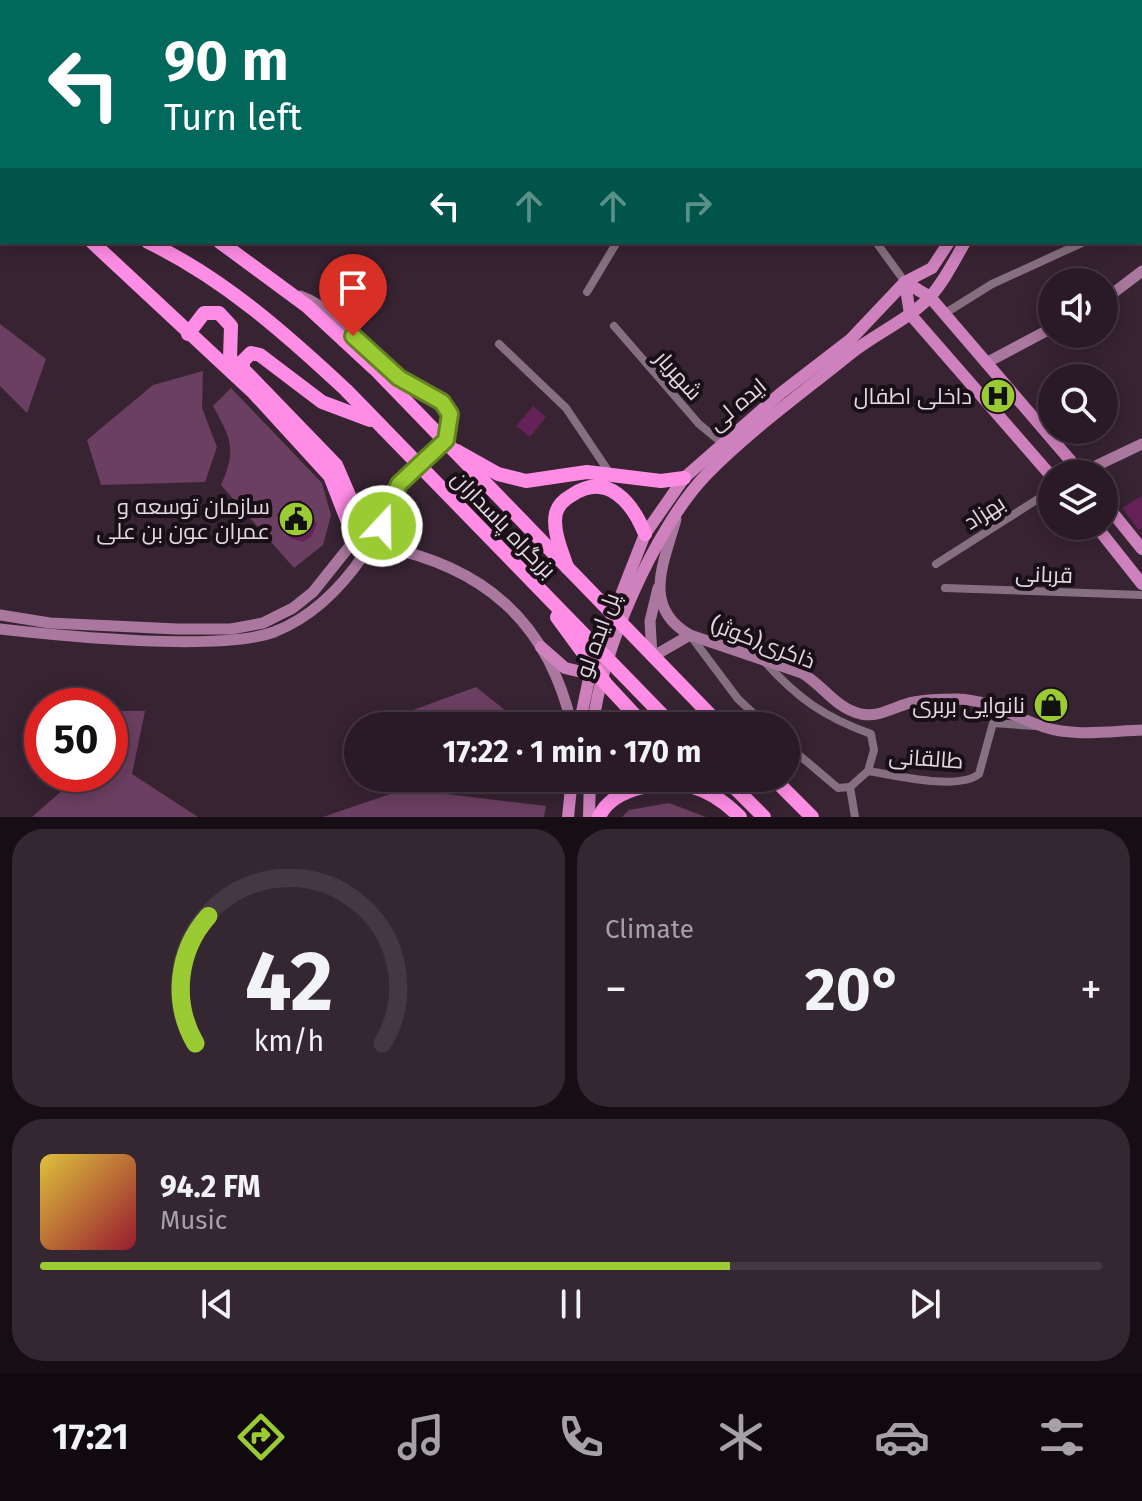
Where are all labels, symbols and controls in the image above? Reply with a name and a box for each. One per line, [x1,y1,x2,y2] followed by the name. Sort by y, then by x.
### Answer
[164,28,289,95] text: 90 m
[32,32,136,136] icon: left
[164,96,302,140] text: Turn left
[423,184,467,228] icon: left
[507,184,551,228] icon: ahead
[591,184,635,228] icon: ahead
[675,184,719,228] icon: right
[319,254,387,336] pin
[331,266,375,310] icon: arrive
[1038,268,1118,540] map controls
[1038,268,1118,348] button: sound
[648,343,708,406] street label: شهریار
[1038,364,1118,444] button: search
[703,372,772,436] street label: ایده لی
[979,377,1017,415] hospital icon: داخلی اطفال
[854,383,972,410] place label: داخلی اطفال
[1038,460,1118,540] button: layers
[445,465,562,584] street label: بزرگراه پاسداران
[340,484,424,568] position arrow
[959,489,1010,536] street label: بهزاد
[97,493,270,545] place label: سازمان توسعه و عمران عون بن علی
[277,500,315,538] public building icon: سازمان توسعه و عمران عون بن علی
[1015,560,1073,589] street label: قربانی
[570,589,626,682] street label: پل ایده لو
[707,610,819,675] street label: ذاکری(کوثر)
[1032,686,1070,724] shop icon: نانوایی بربری
[24,688,128,792] speed limit sign: 50
[912,692,1025,719] place label: نانوایی بربری
[443,734,701,770] text: 17:22 · 1 min · 170 m
[888,742,964,775] street label: طالقانی
[605,914,694,945] text: Climate
[244,932,333,1032] text: 42
[805,954,902,1026] text: 20°
[605,963,627,1016] text: −
[1080,963,1102,1016] text: +
[253,1024,324,1059] text: km/h
[160,1169,261,1205] text: 94.2 FM
[160,1205,227,1236] text: Music
[195,1282,239,1326] icon: previous
[549,1282,593,1326] icon: pause
[903,1282,947,1326] icon: next
[233,1409,289,1465] icon: directions
[393,1409,449,1465] icon: music
[553,1409,609,1465] icon: phone
[713,1409,769,1465] icon: climate
[874,1409,930,1465] icon: car
[1034,1409,1090,1465] icon: filters
[52,1415,129,1459] text: 17:21

